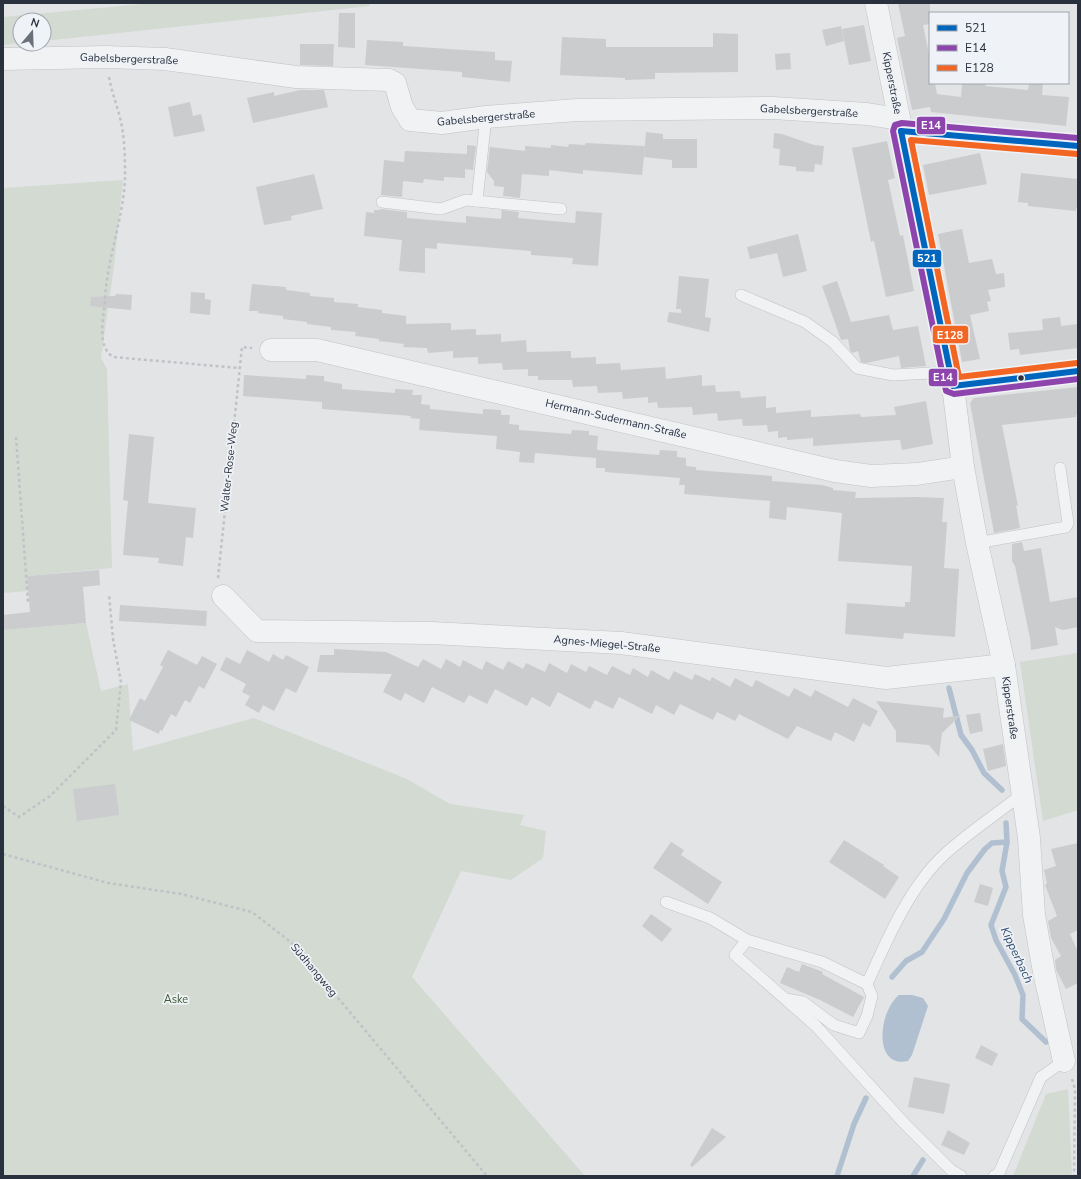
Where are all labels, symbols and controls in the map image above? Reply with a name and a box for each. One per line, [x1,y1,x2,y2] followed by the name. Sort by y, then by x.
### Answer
[12,12,52,52] north arrow
[929,12,1069,84] legend
[29,15,41,31] text: N
[965,20,987,36] text: 521
[965,40,986,56] text: E14
[80,50,179,68] street label: Gabelsbergerstraße
[879,50,905,116] street label: Kipperstraße
[965,60,994,76] text: E128
[760,101,859,121] street label: Gabelsbergerstraße
[436,106,536,130] street label: Gabelsbergerstraße
[916,116,946,135] line badge: E14
[921,118,941,133] text: E14
[912,249,942,268] line badge: 521
[917,251,937,266] text: 521
[932,325,969,344] line badge: E128
[937,328,964,343] text: E128
[928,368,958,387] line badge: E14
[933,370,953,385] text: E14
[1016,373,1026,383] unlabelled marker
[544,395,688,443] street label: Hermann-Sudermann-Straße
[217,421,241,513] street label: Walter-Rose-Weg
[553,632,661,656] street label: Agnes-Miegel-Straße
[998,676,1022,741] street label: Kipperstraße
[997,924,1037,986] water label: Kipperbach
[287,940,341,1000] street label: Südhangweg
[164,992,188,1007] park label: Aske

